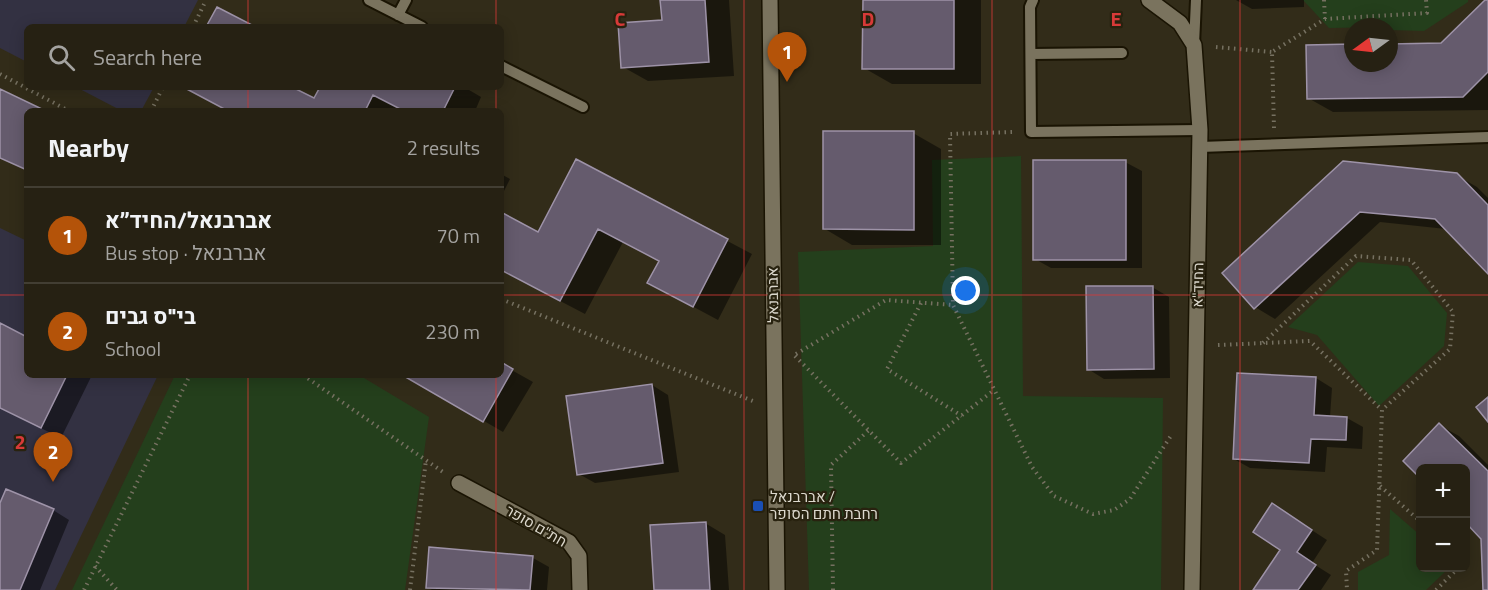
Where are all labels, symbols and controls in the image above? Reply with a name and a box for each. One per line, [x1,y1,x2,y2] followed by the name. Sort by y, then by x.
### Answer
[615,3,626,34] text: C
[862,3,874,34] text: D
[1110,3,1122,34] text: E
[1344,18,1398,72] north arrow
[24,24,504,90] search box
[768,32,806,82] pin: 1
[93,40,202,74] text: Search here
[45,41,78,74] icon: search
[48,128,129,167] text: Nearby
[407,132,480,163] text: 2 results
[105,203,272,237] text: אברבנאל/החיד״א
[62,220,73,251] text: 1
[436,220,480,251] text: 70 m
[105,237,266,268] text: Bus stop · אברבנאל
[1186,262,1209,308] street label: החיד"א
[761,267,784,323] street label: אברבנאל
[951,276,980,305] your location
[105,299,196,333] text: בי"ס גבים
[62,316,73,347] text: 2
[425,316,480,347] text: 230 m
[105,333,161,364] text: School
[14,426,26,457] text: 2
[34,432,72,482] pin: 2
[1416,464,1470,572] map controls
[1416,464,1470,518] button: +
[770,485,878,525] place label: אברבנאל / רחבת חתם הסופר
[501,499,571,552] street label: חת"ם סופר
[751,499,765,513] marker: אברבנאל / רחבת חתם הסופר
[1416,518,1470,572] button: −

